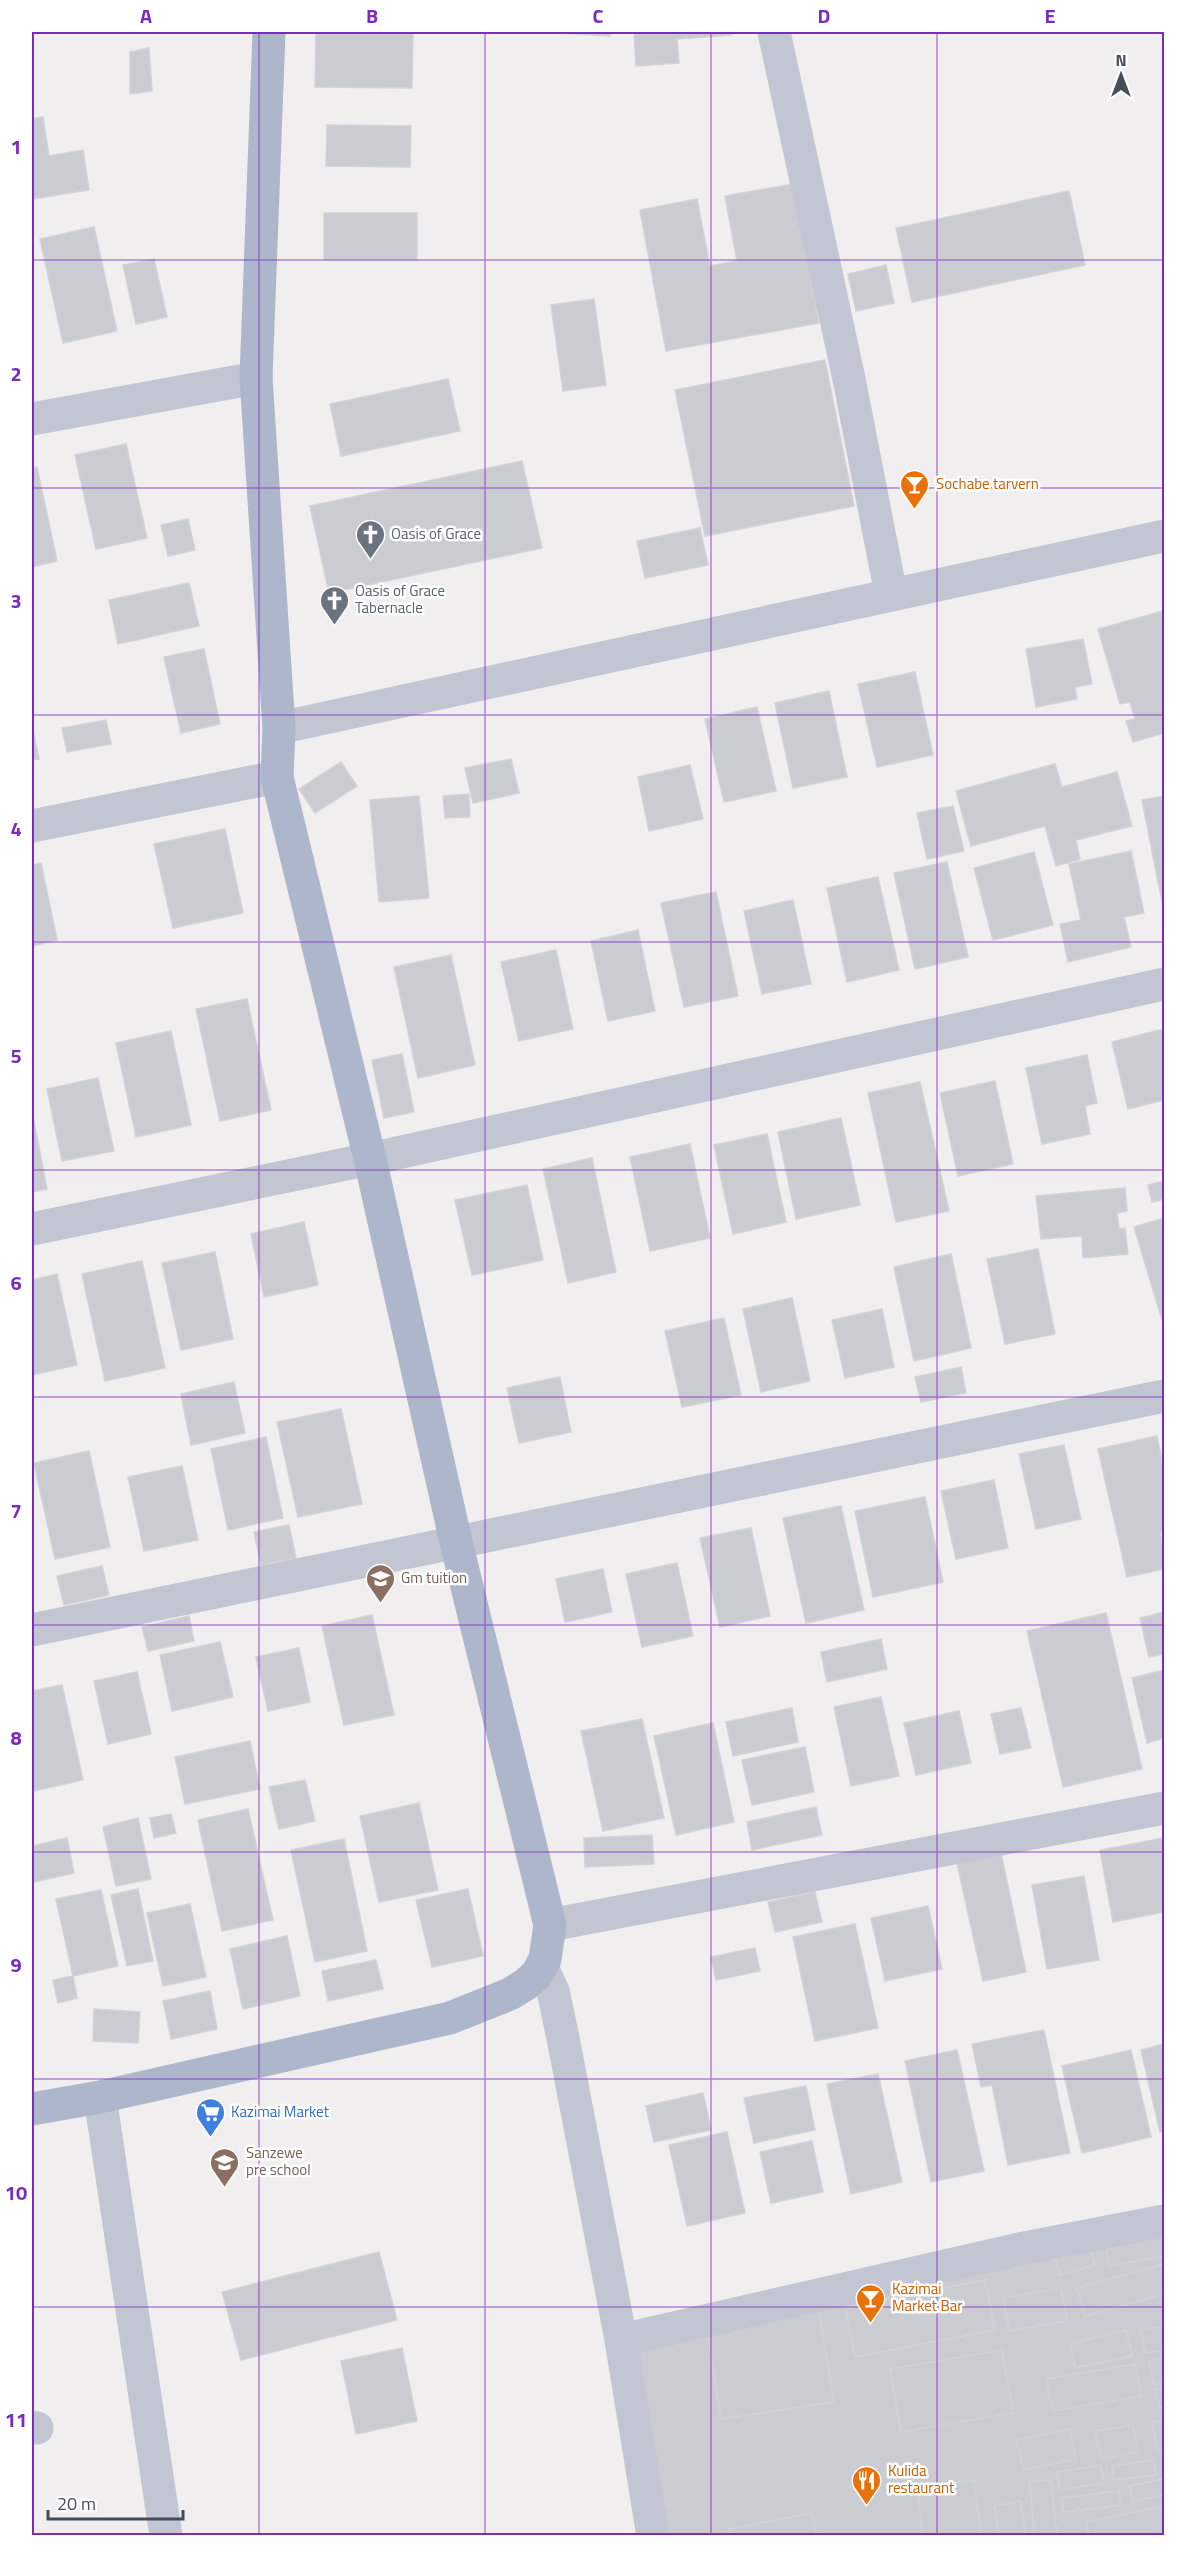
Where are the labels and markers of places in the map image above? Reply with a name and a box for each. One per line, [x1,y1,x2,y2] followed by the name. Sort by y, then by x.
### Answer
[899,468,931,510] bar icon: Sochabe tarvern
[936,472,1039,495] place label: Sochabe tarvern
[354,518,386,560] church icon: Oasis of Grace
[391,522,481,545] place label: Oasis of Grace
[355,579,445,619] place label: Oasis of Grace Tabernacle
[318,584,350,626] church icon: Oasis of Grace Tabernacle
[364,1562,396,1604] school or university icon: Gm tuition
[401,1566,467,1589] place label: Gm tuition
[194,2096,226,2138] supermarket icon: Kazimai Market
[231,2100,330,2123] place label: Kazimai Market
[246,2141,311,2181] place label: Sanzewe pre school
[209,2146,241,2188] school or university icon: Sanzewe pre school
[892,2277,962,2317] place label: Kazimai Market Bar
[855,2282,887,2324] bar icon: Kazimai Market Bar
[888,2459,955,2499] place label: Kulida restaurant
[851,2464,883,2506] restaurant icon: Kulida restaurant

